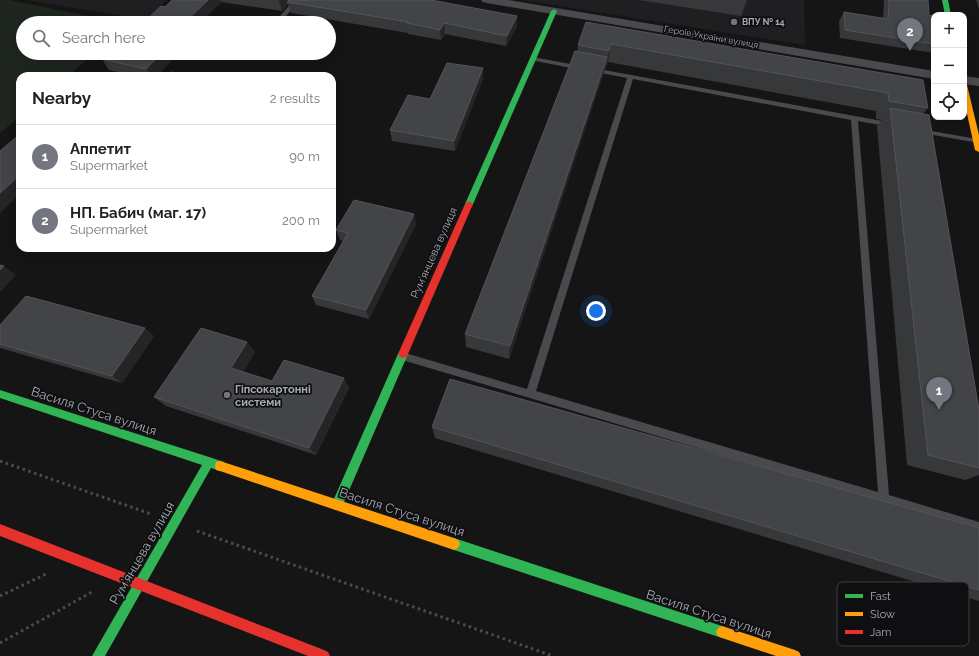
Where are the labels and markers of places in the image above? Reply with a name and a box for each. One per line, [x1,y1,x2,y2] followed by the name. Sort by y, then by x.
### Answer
[729,17,739,27] marker: ВПУ № 14
[742,17,785,27] place label: ВПУ № 14
[897,18,923,51] pin: 2
[926,377,952,410] pin: 1
[235,383,311,409] place label: Гіпсокартонні системи
[222,390,232,400] marker: Гіпсокартонні системи

